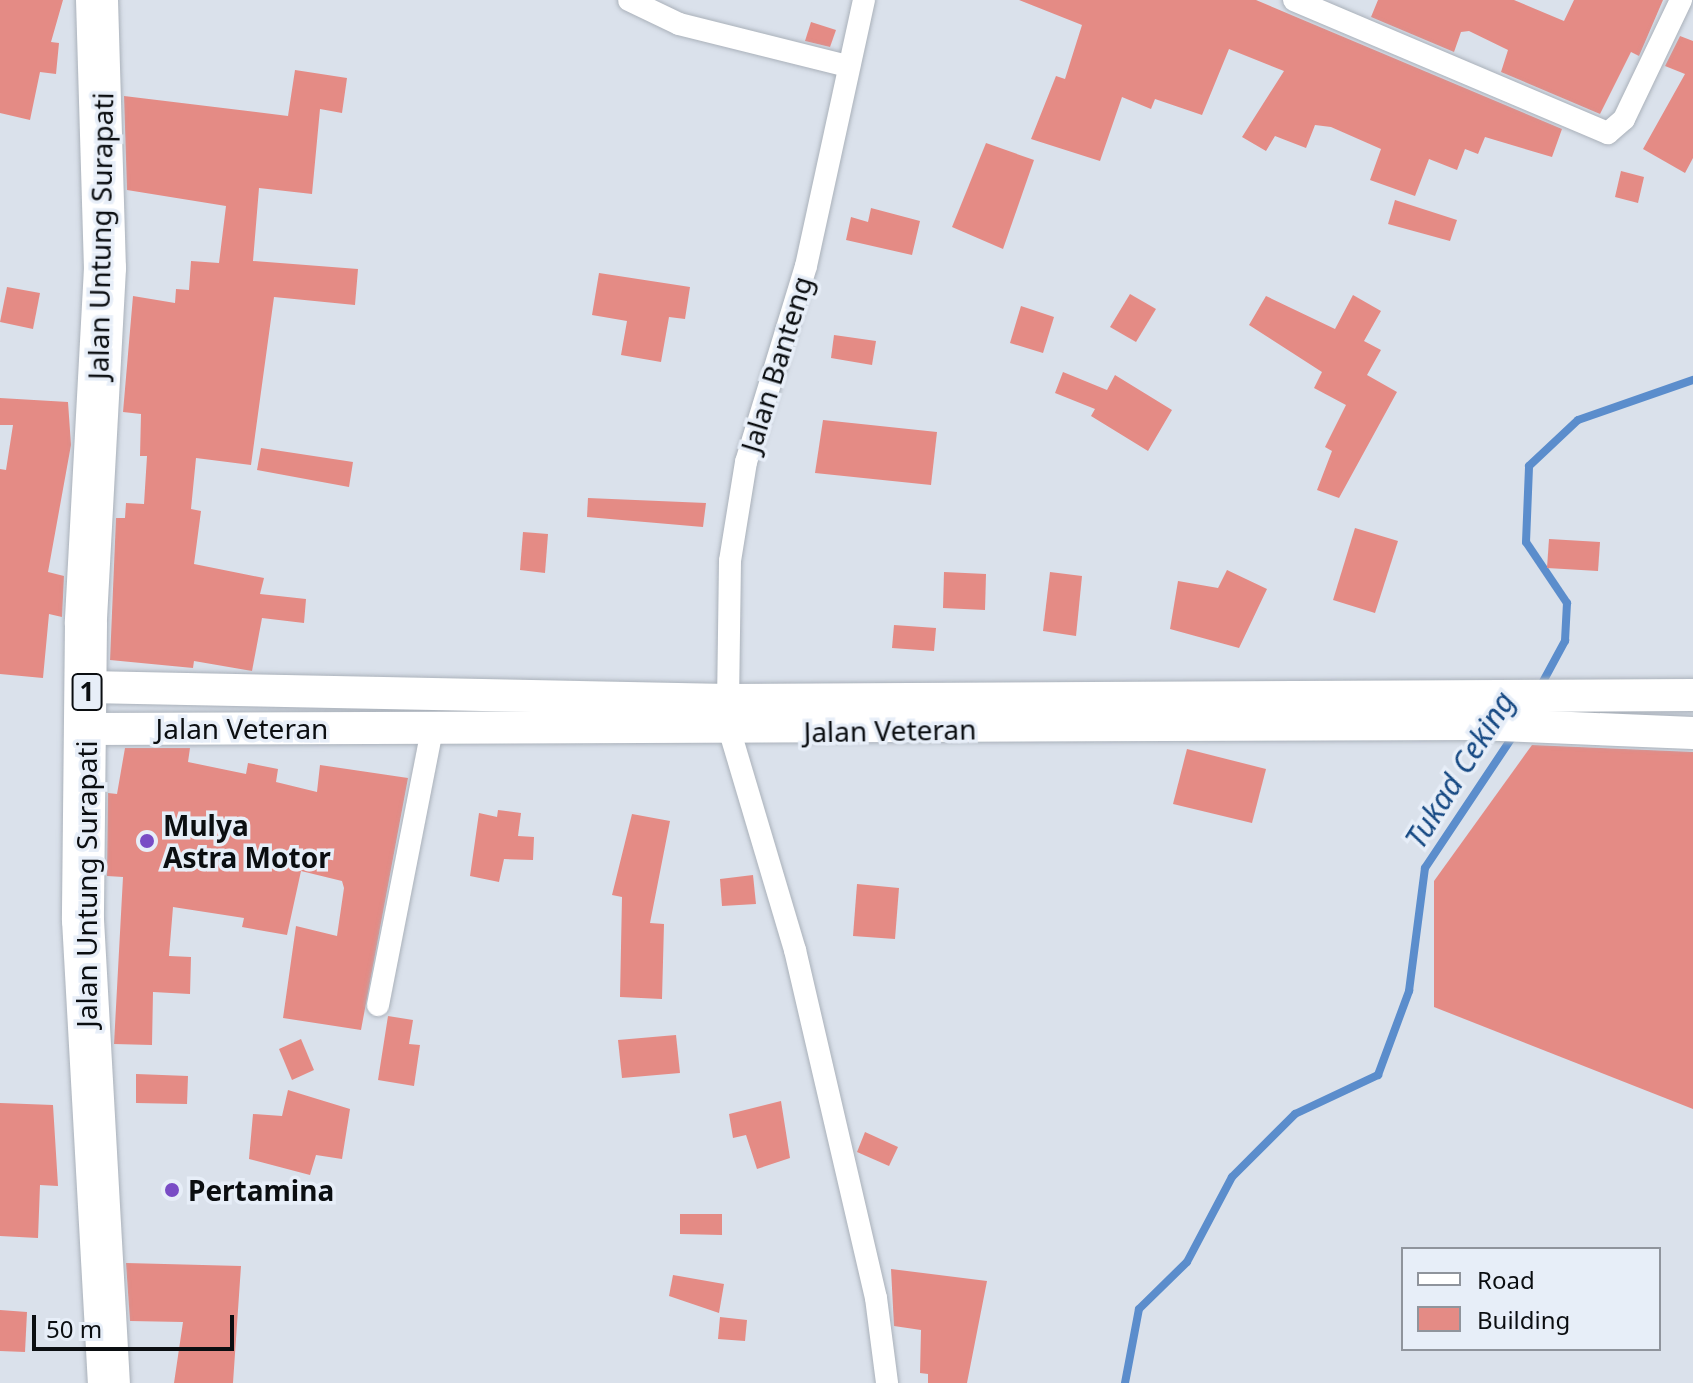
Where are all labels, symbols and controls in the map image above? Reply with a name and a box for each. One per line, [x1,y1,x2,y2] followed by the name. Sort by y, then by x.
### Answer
[81,92,119,380] street label: Jalan Untung Surapati
[733,272,819,456] street label: Jalan Banteng
[71,670,103,714] road number: 1
[1398,685,1522,855] water label: Tukad Ceking
[156,711,328,745] street label: Jalan Veteran
[803,712,977,748] street label: Jalan Veteran
[69,740,103,1028] street label: Jalan Untung Surapati
[163,808,331,874] place label: Mulya Astra Motor
[138,832,156,850] marker: Mulya Astra Motor
[188,1173,334,1207] place label: Pertamina
[163,1181,181,1199] marker: Pertamina
[1401,1247,1661,1351] legend
[1477,1263,1535,1296] text: Road
[36,1299,238,1349] scale bar
[1477,1303,1570,1336] text: Building
[46,1312,102,1345] text: 50 m

